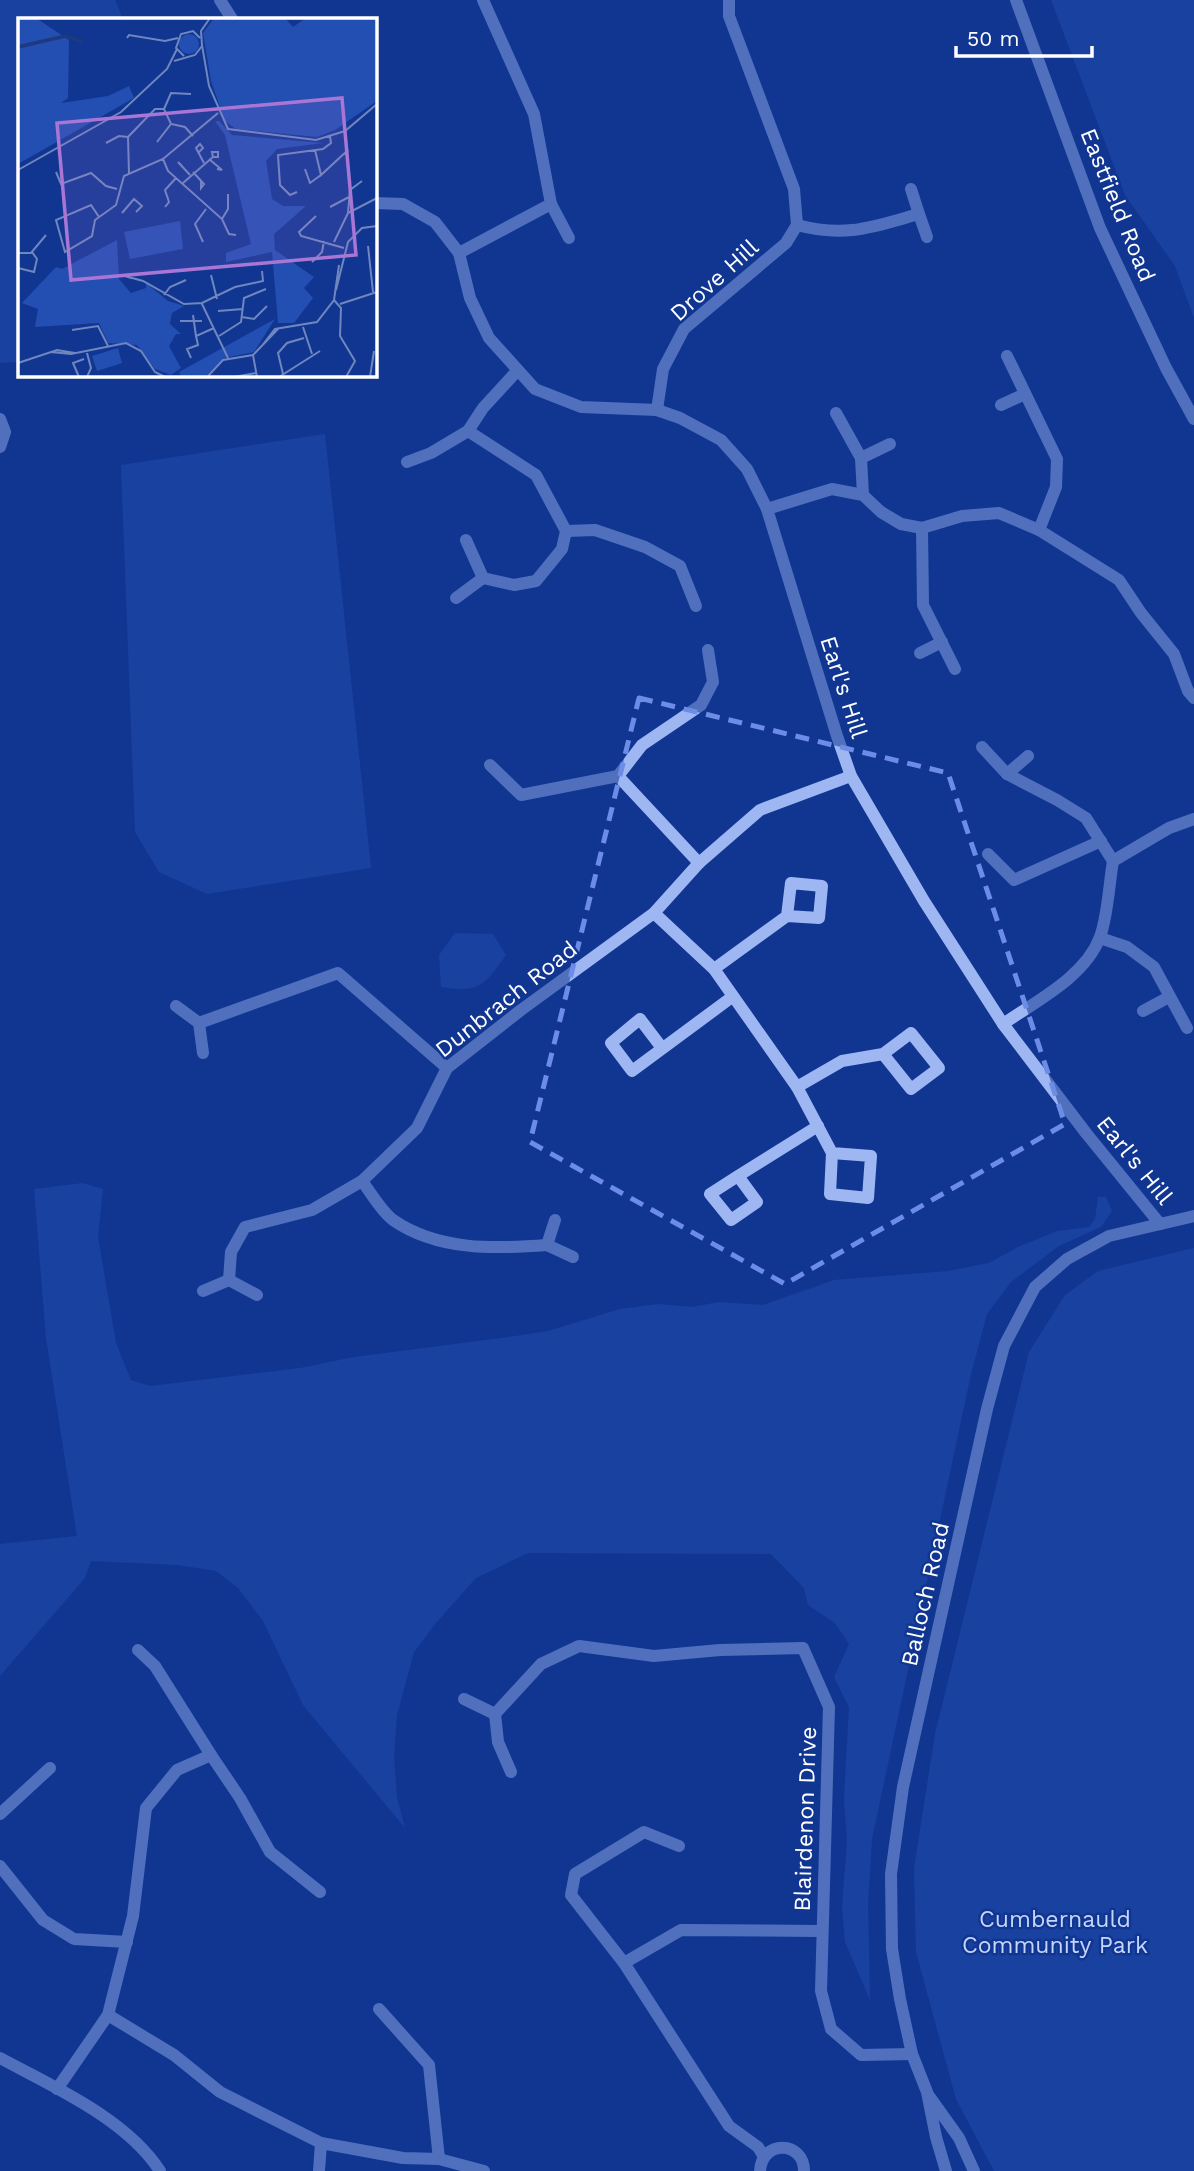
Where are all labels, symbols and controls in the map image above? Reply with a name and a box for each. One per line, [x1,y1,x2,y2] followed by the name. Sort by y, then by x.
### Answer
[956,14,1092,58] scale bar
[18,18,376,376] inset map
[967,26,1019,51] text: 50 m
[1075,125,1161,286] street label: Eastfield Road
[665,234,764,327] street label: Drove Hill
[814,633,873,742] street label: Earl's Hill
[430,936,583,1063] street label: Dunbrach Road
[1091,1111,1178,1210] street label: Earl's Hill
[896,1519,955,1669] street label: Balloch Road
[789,1726,822,1912] street label: Blairdenon Drive
[962,1906,1148,1959] park label: Cumbernauld Community Park

